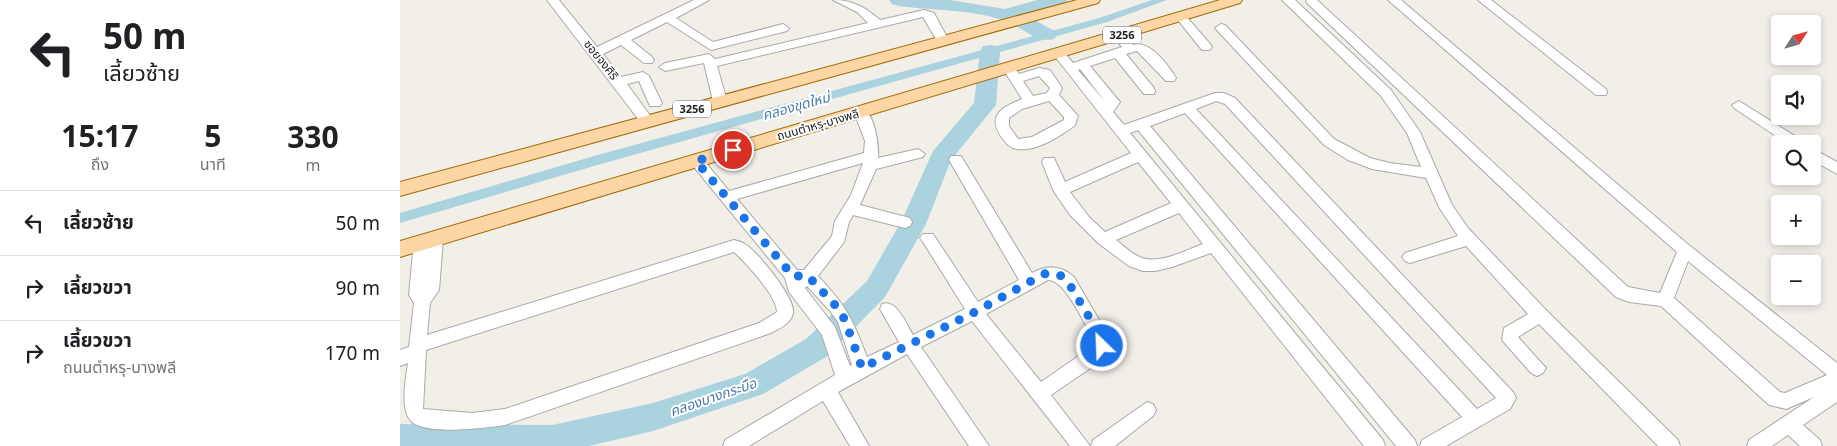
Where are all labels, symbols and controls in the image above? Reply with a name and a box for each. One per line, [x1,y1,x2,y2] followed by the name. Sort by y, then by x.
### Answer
[103,12,186,59] text: 50 m
[1771,15,1821,65] north arrow
[1771,15,1821,305] map controls
[20,20,85,85] icon: left
[1103,26,1141,44] road number: 3256
[580,36,623,83] street label: ซอยจงศิริ
[103,57,180,87] text: เลี้ยวซ้าย
[1771,75,1821,125] button: sound
[760,86,834,124] water label: คลองขุดใหม่
[673,100,711,118] road number: 3256
[775,105,861,144] street label: ถนนตำหรุ-บางพลี
[61,115,138,156] text: 15:17
[204,115,221,156] text: 5
[287,116,339,157] text: 330
[712,129,754,171] pin
[1771,135,1821,185] button: search
[719,136,747,164] icon: arrive
[91,153,109,175] text: ถึง
[200,153,226,175] text: นาที
[305,154,320,176] text: m
[1771,195,1821,245] button: +
[20,209,48,237] icon: left
[63,209,134,235] text: เลี้ยวซ้าย
[336,210,380,236] text: 50 m
[1771,255,1821,305] button: −
[20,274,48,302] icon: right
[63,274,132,300] text: เลี้ยวขวา
[336,275,380,301] text: 90 m
[1075,319,1127,371] position arrow
[63,327,132,353] text: เลี้ยวขวา
[20,339,48,367] icon: right
[325,340,380,366] text: 170 m
[63,356,176,378] text: ถนนตำหรุ-บางพลี
[667,373,760,420] water label: คลองบางกระบือ

